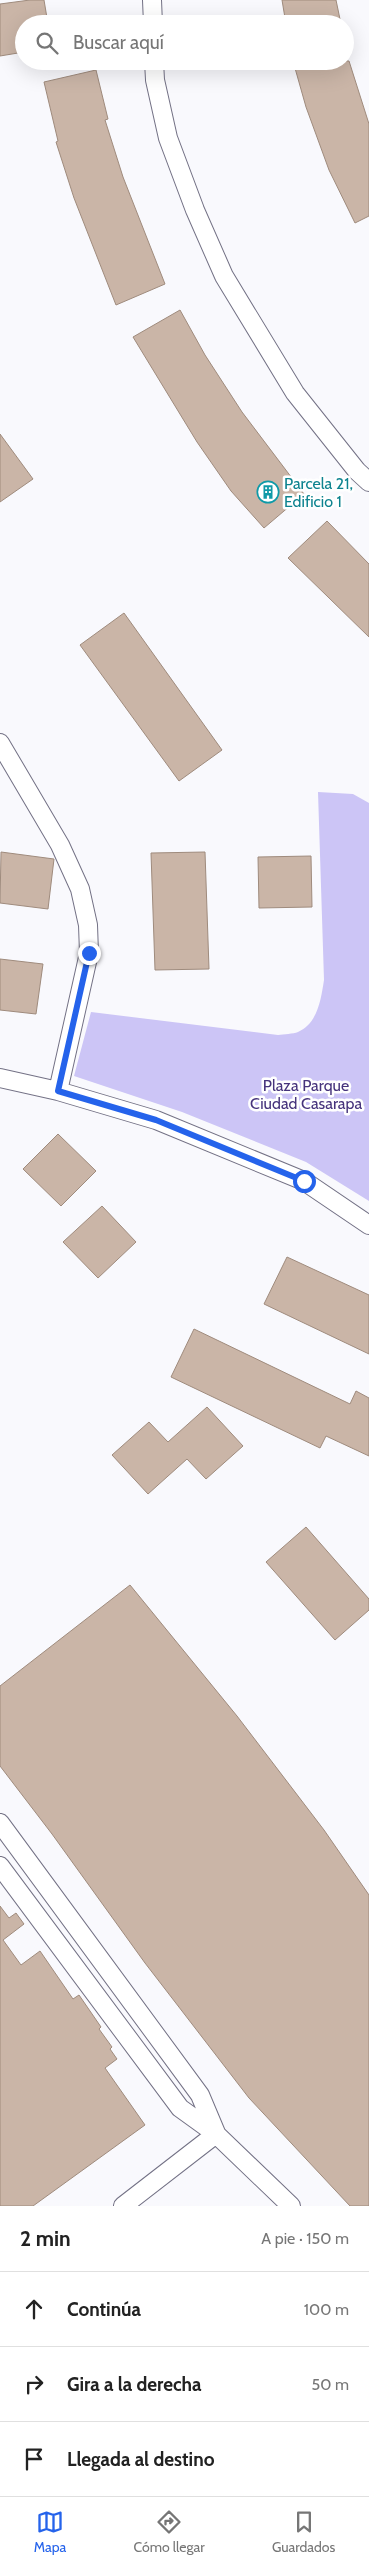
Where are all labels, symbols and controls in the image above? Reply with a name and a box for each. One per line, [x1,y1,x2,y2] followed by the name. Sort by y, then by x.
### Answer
[15,15,354,70] search box
[33,29,61,57] icon: search
[73,31,164,54] text: Buscar aquí
[284,474,353,511] place label: Parcela 21, Edificio 1
[256,480,280,504] building icon: Parcela 21, Edificio 1
[78,942,101,965] route end
[250,1076,362,1113] park label: Plaza Parque Ciudad Casarapa
[293,1170,316,1193] route start
[20,2226,71,2251] text: 2 min
[261,2229,349,2248] text: A pie · 150 m
[20,2295,48,2323] icon: ahead
[67,2298,141,2321] text: Continúa
[304,2300,349,2319] text: 100 m
[20,2370,48,2398] icon: right
[67,2373,202,2396] text: Gira a la derecha
[312,2375,349,2394] text: 50 m
[20,2445,48,2473] icon: arrive
[67,2448,214,2471] text: Llegada al destino
[34,2508,66,2556] tab: Mapa
[134,2508,205,2556] tab: Cómo llegar
[272,2508,335,2556] tab: Guardados

